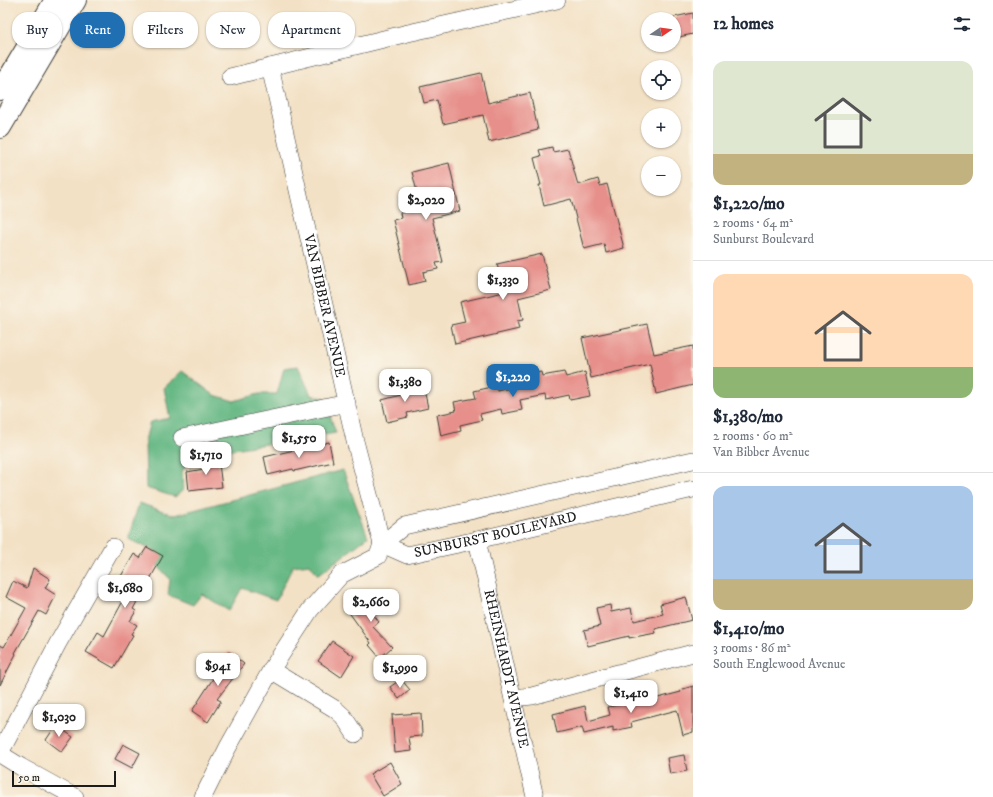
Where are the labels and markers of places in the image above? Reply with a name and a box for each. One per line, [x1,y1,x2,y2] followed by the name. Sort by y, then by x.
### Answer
[393,187,459,221] pin: $2,020
[470,267,536,301] pin: $1,330
[480,364,546,398] pin: $1,220
[372,369,438,403] pin: $1,380
[266,425,332,459] pin: $1,550
[173,442,239,476] pin: $1,710
[92,575,158,609] pin: $1,680
[338,589,404,623] pin: $2,660
[194,653,242,687] pin: $941
[367,655,433,689] pin: $1,990
[598,680,664,714] pin: $1,410
[26,704,92,738] pin: $1,030

